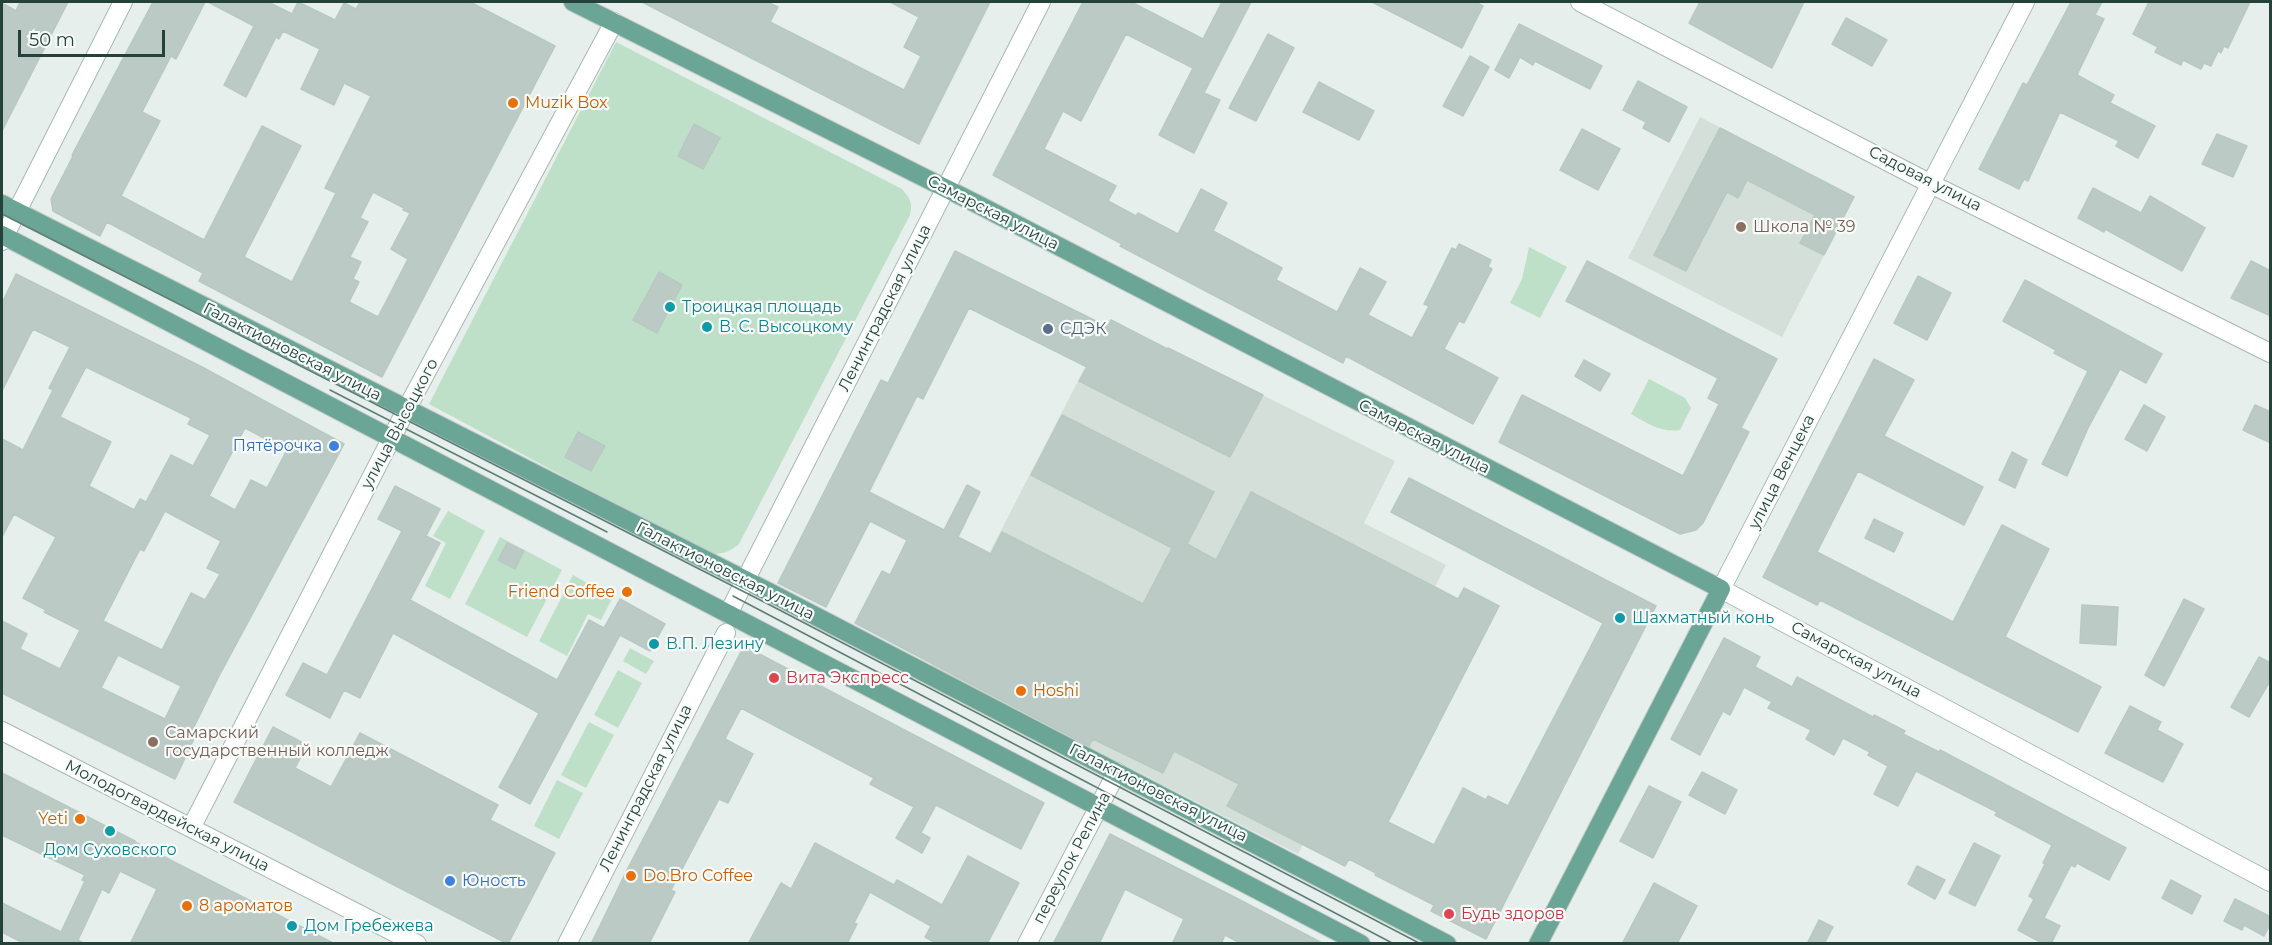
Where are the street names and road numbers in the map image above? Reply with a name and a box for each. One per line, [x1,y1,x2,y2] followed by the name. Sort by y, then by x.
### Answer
[1865,142,1985,216] street label: Садовая улица
[924,172,1062,254] street label: Самарская улица
[835,221,935,395] street label: Ленинградская улица
[200,299,384,405] street label: Галактионовская улица
[357,355,443,493] street label: улица Высоцкого
[1355,396,1493,478] street label: Самарская улица
[1745,411,1819,533] street label: улица Венцека
[633,518,817,624] street label: Галактионовская улица
[1788,618,1924,702] street label: Самарская улица
[596,701,696,875] street label: Ленинградская улица
[1066,740,1250,846] street label: Галактионовская улица
[62,756,272,876] street label: Молодогвардейская улица
[1029,789,1115,927] street label: переулок Репина

